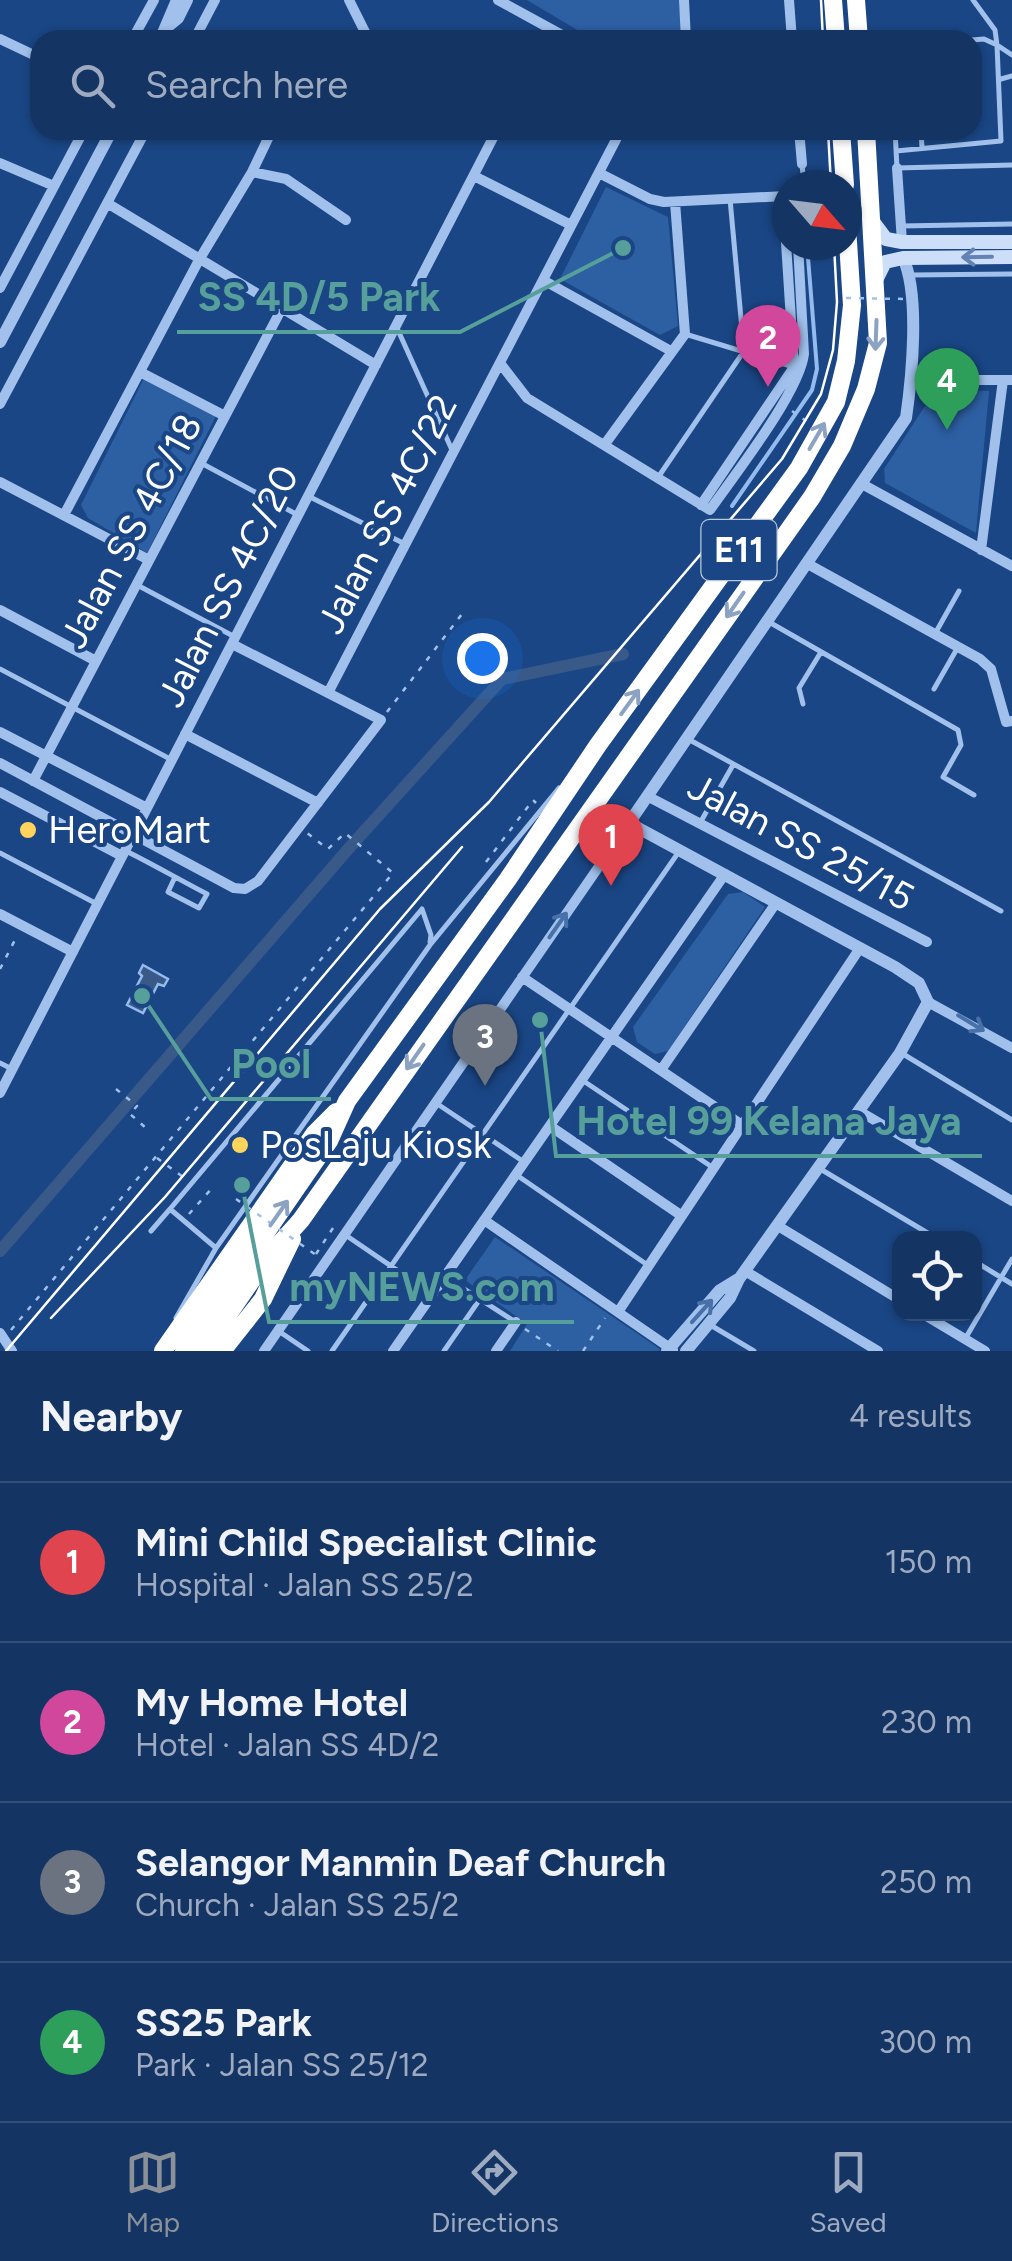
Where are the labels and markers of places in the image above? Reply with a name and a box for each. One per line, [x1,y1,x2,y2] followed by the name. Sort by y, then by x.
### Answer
[177,262,460,332] callout: SS 4D/5 Park
[736,304,800,387] pin: 2
[914,348,980,430] pin: 4
[578,804,644,886] pin: 1
[48,807,211,853] place label: HeroMart
[17,819,39,841] marker: HeroMart
[452,1004,518,1086] pin: 3
[211,1029,331,1099] callout: Pool
[556,1086,982,1156] callout: Hotel 99 Kelana Jaya
[260,1122,492,1168] place label: PosLaju Kiosk
[229,1134,251,1156] marker: PosLaju Kiosk
[269,1252,574,1322] callout: myNEWS.com

